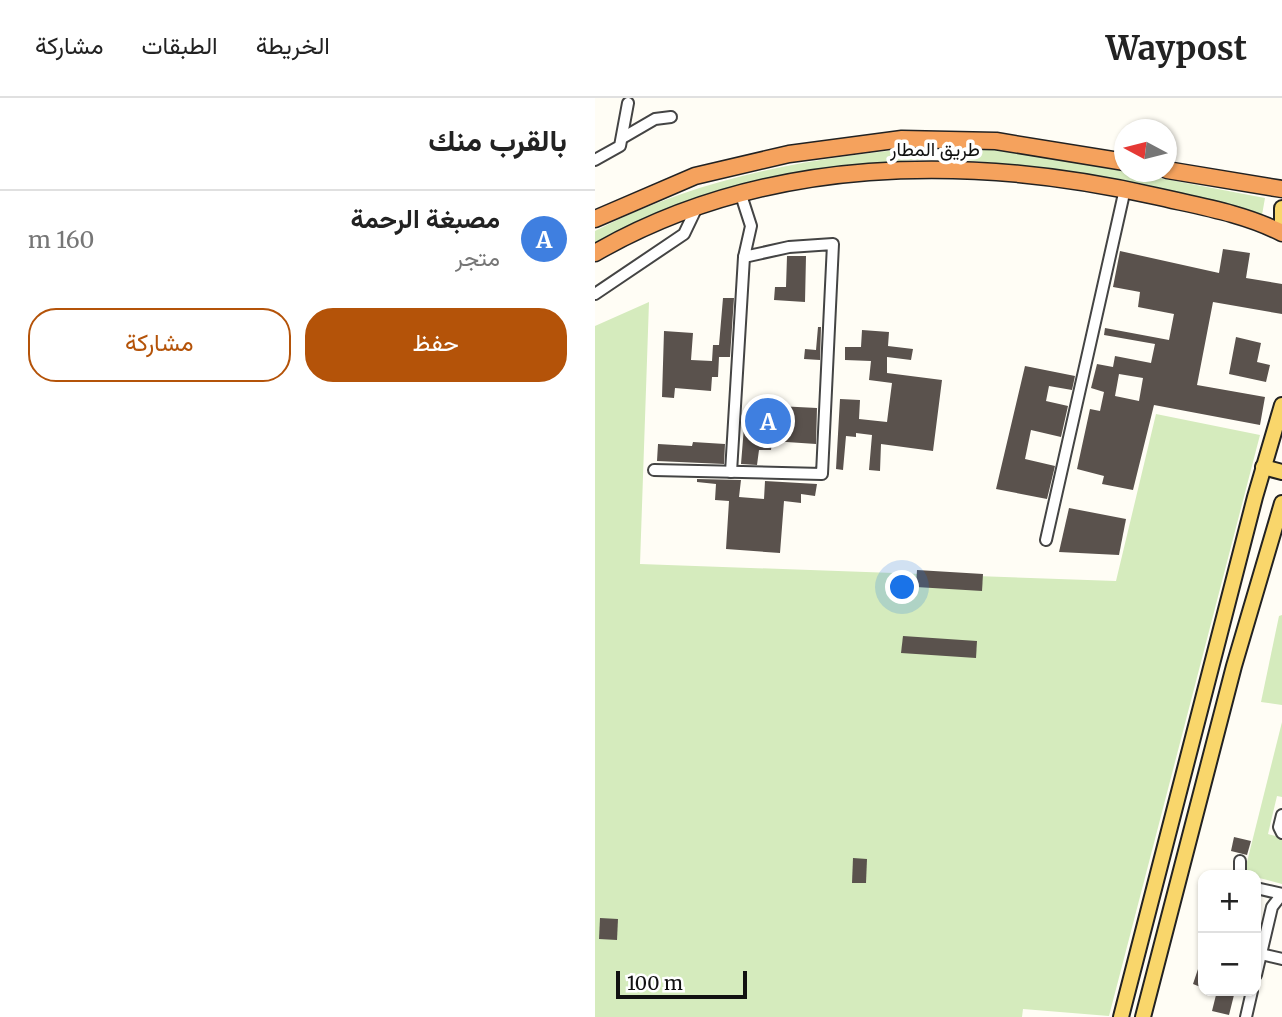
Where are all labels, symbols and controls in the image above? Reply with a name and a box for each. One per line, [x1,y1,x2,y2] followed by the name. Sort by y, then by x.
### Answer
[1106,28,1247,69] text: Waypost
[35,30,103,61] text: مشاركة
[141,30,218,61] text: الطبقات
[256,30,330,61] text: الخريطة
[1114,119,1177,182] north arrow
[428,121,567,159] text: بالقرب منك
[889,137,980,161] street label: طريق المطار
[350,202,500,235] text: مصبغة الرحمة
[28,225,94,254] text: 160 m
[536,225,552,254] text: A
[455,243,500,272] text: متجر
[28,308,291,382] button: مشاركة
[305,308,567,382] button: حفظ
[745,395,791,447] pin: A
[885,570,919,604] your location
[1198,870,1261,996] map controls
[1198,870,1261,933] button: +
[1198,933,1261,996] button: −
[616,968,747,1000] scale bar
[627,971,683,995] text: 100 m

